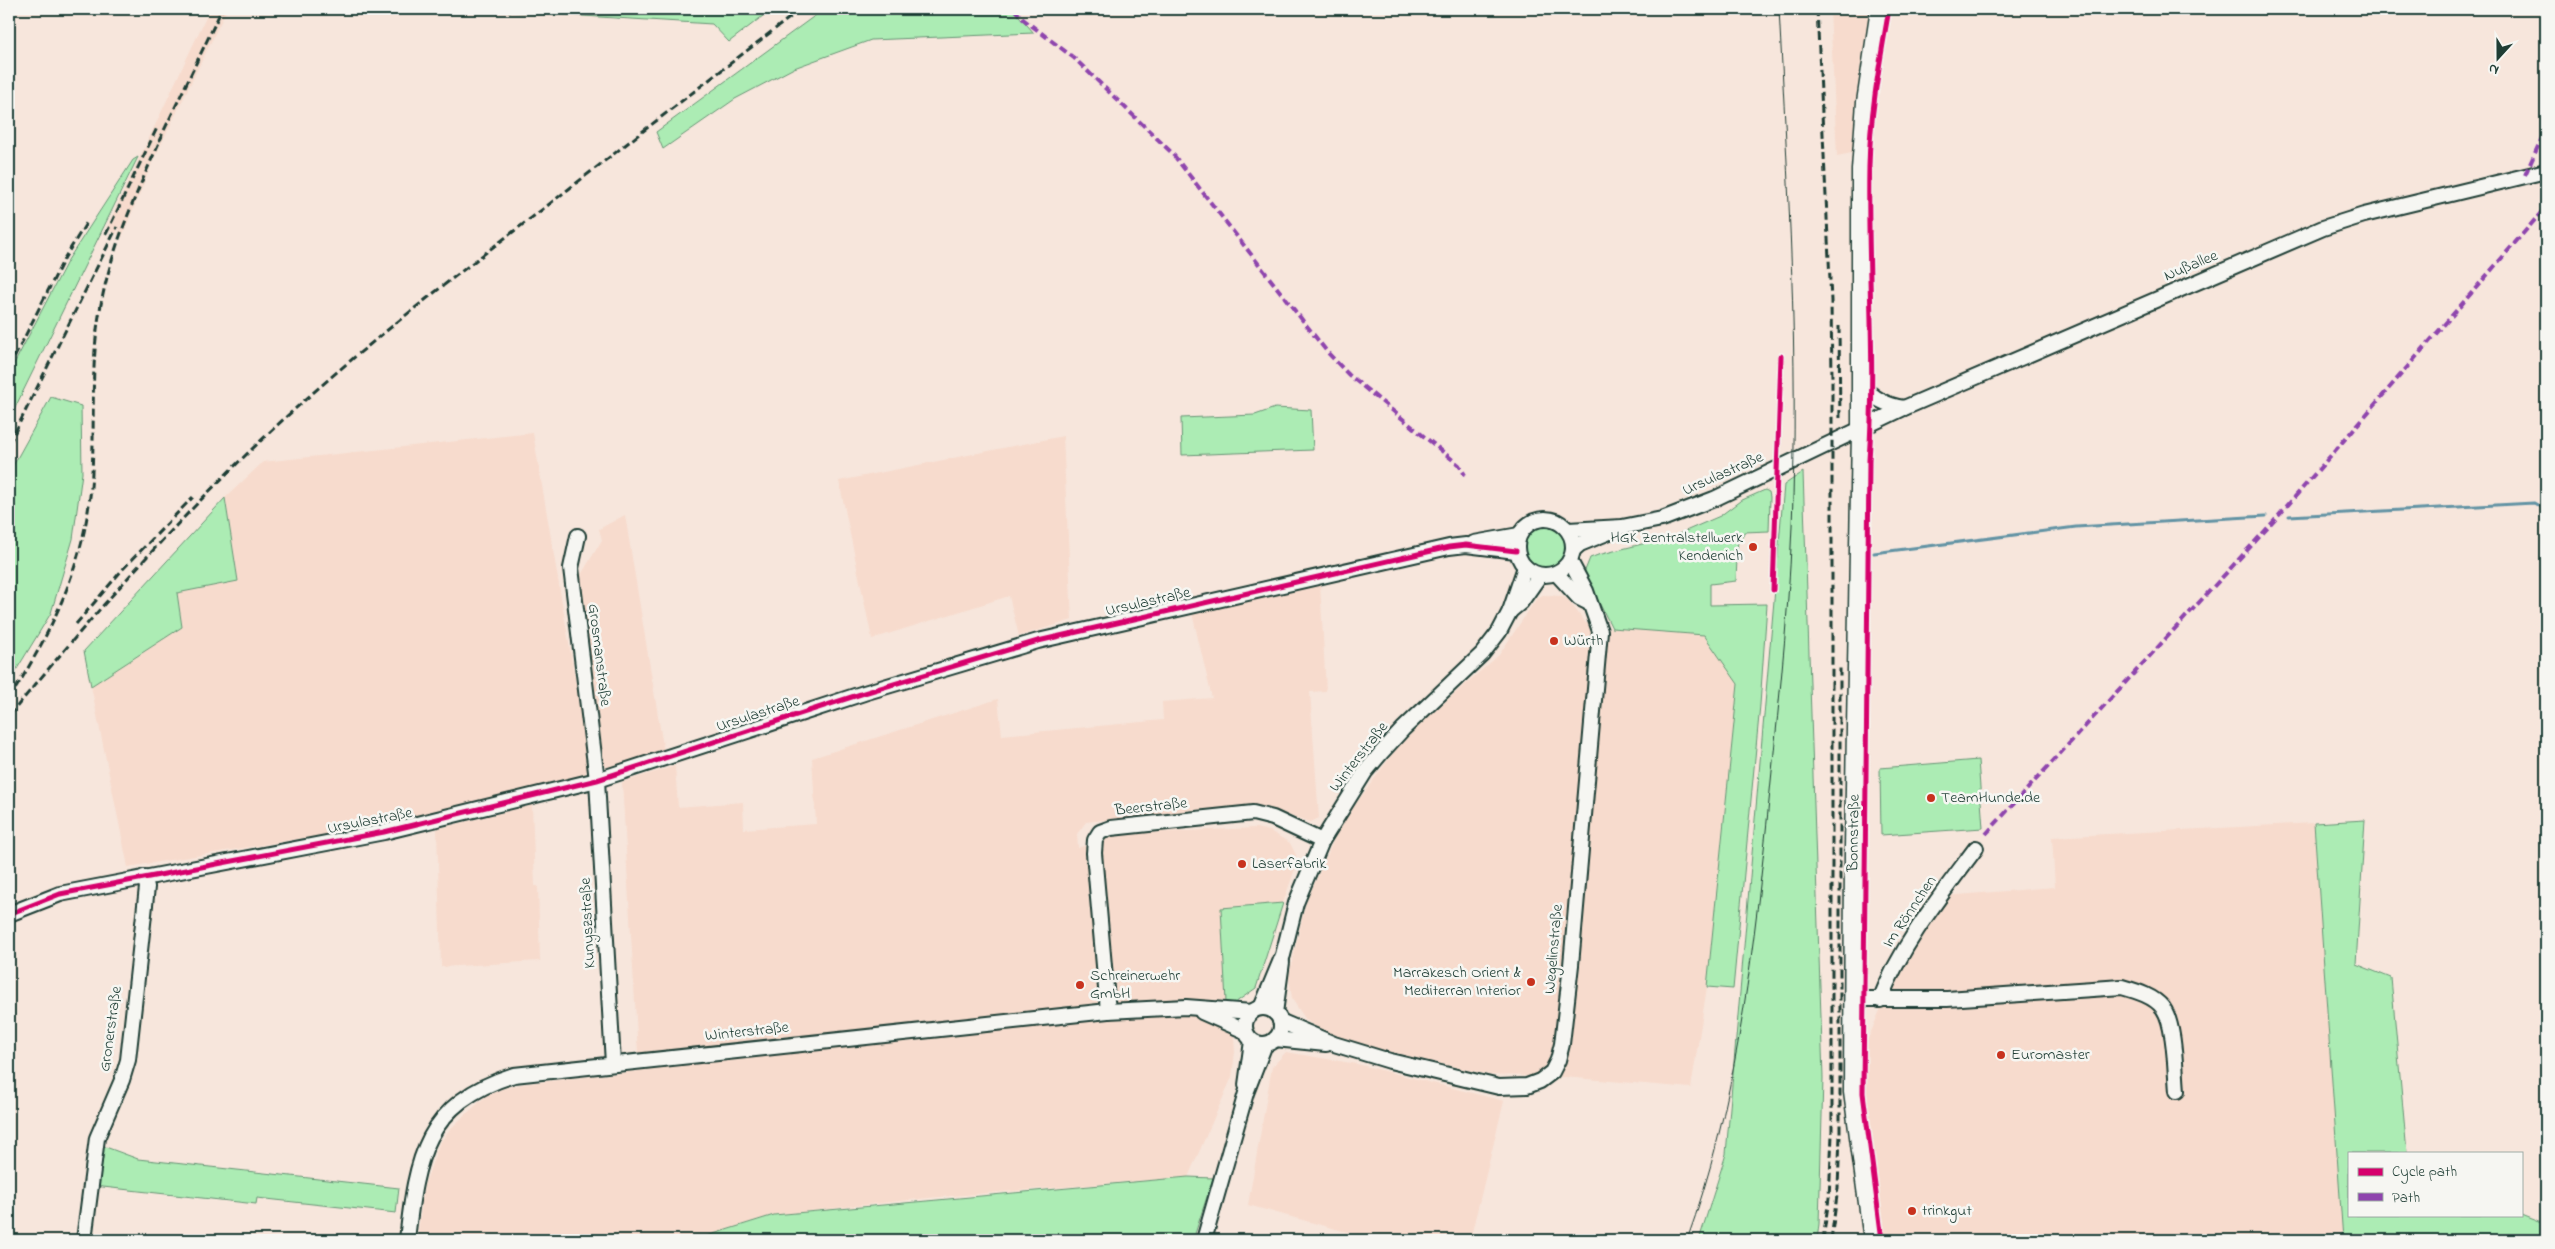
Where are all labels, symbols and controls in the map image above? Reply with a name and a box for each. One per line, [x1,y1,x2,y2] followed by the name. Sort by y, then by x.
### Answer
[2472,32,2522,82] north arrow
[2486,57,2502,80] text: N
[2160,244,2223,288] street label: Nußallee
[1679,445,1768,503] street label: Ursulastraße
[1610,526,1744,568] place label: HGK Zentralstellwerk Kendenich
[1747,541,1759,553] marker: HGK Zentralstellwerk Kendenich
[1103,580,1194,623] street label: Ursulastraße
[581,602,617,708] street label: Grosmanstraße
[1564,629,1603,653] place label: Würth
[1548,635,1560,647] marker: Würth
[713,689,804,739] street label: Ursulastraße
[1324,716,1395,798] street label: Winterstraße
[1941,786,2041,810] place label: TeamHunde.de
[1113,791,1189,823] street label: Beerstraße
[1925,792,1937,804] marker: TeamHunde.de
[1841,793,1867,873] street label: Bonnstraße
[325,801,415,841] street label: Ursulastraße
[1252,852,1327,876] place label: Laserfabrik
[1236,858,1248,870] marker: Laserfabrik
[1877,871,1943,953] street label: Im Rönnchen
[574,876,602,969] street label: Kunyszstraße
[1538,902,1570,995] street label: Wegelinstraße
[1393,961,1522,1003] place label: Marrakesch Orient & Mediterran Interior
[1090,964,1180,1006] place label: Schreinerwehr GmbH
[1525,976,1537,988] marker: Marrakesch Orient & Mediterran Interior
[1074,979,1086,991] marker: Schreinerwehr GmbH
[93,984,129,1073] street label: Gronerstraße
[704,1016,791,1048] street label: Winterstraße
[2011,1043,2090,1067] place label: Euromaster
[1995,1049,2007,1061] marker: Euromaster
[2348,1152,2522,1216] legend
[2392,1161,2457,1184] text: Cycle path
[2392,1187,2420,1209] text: Path
[1922,1199,1972,1223] place label: trinkgut
[1906,1205,1918,1217] marker: trinkgut

